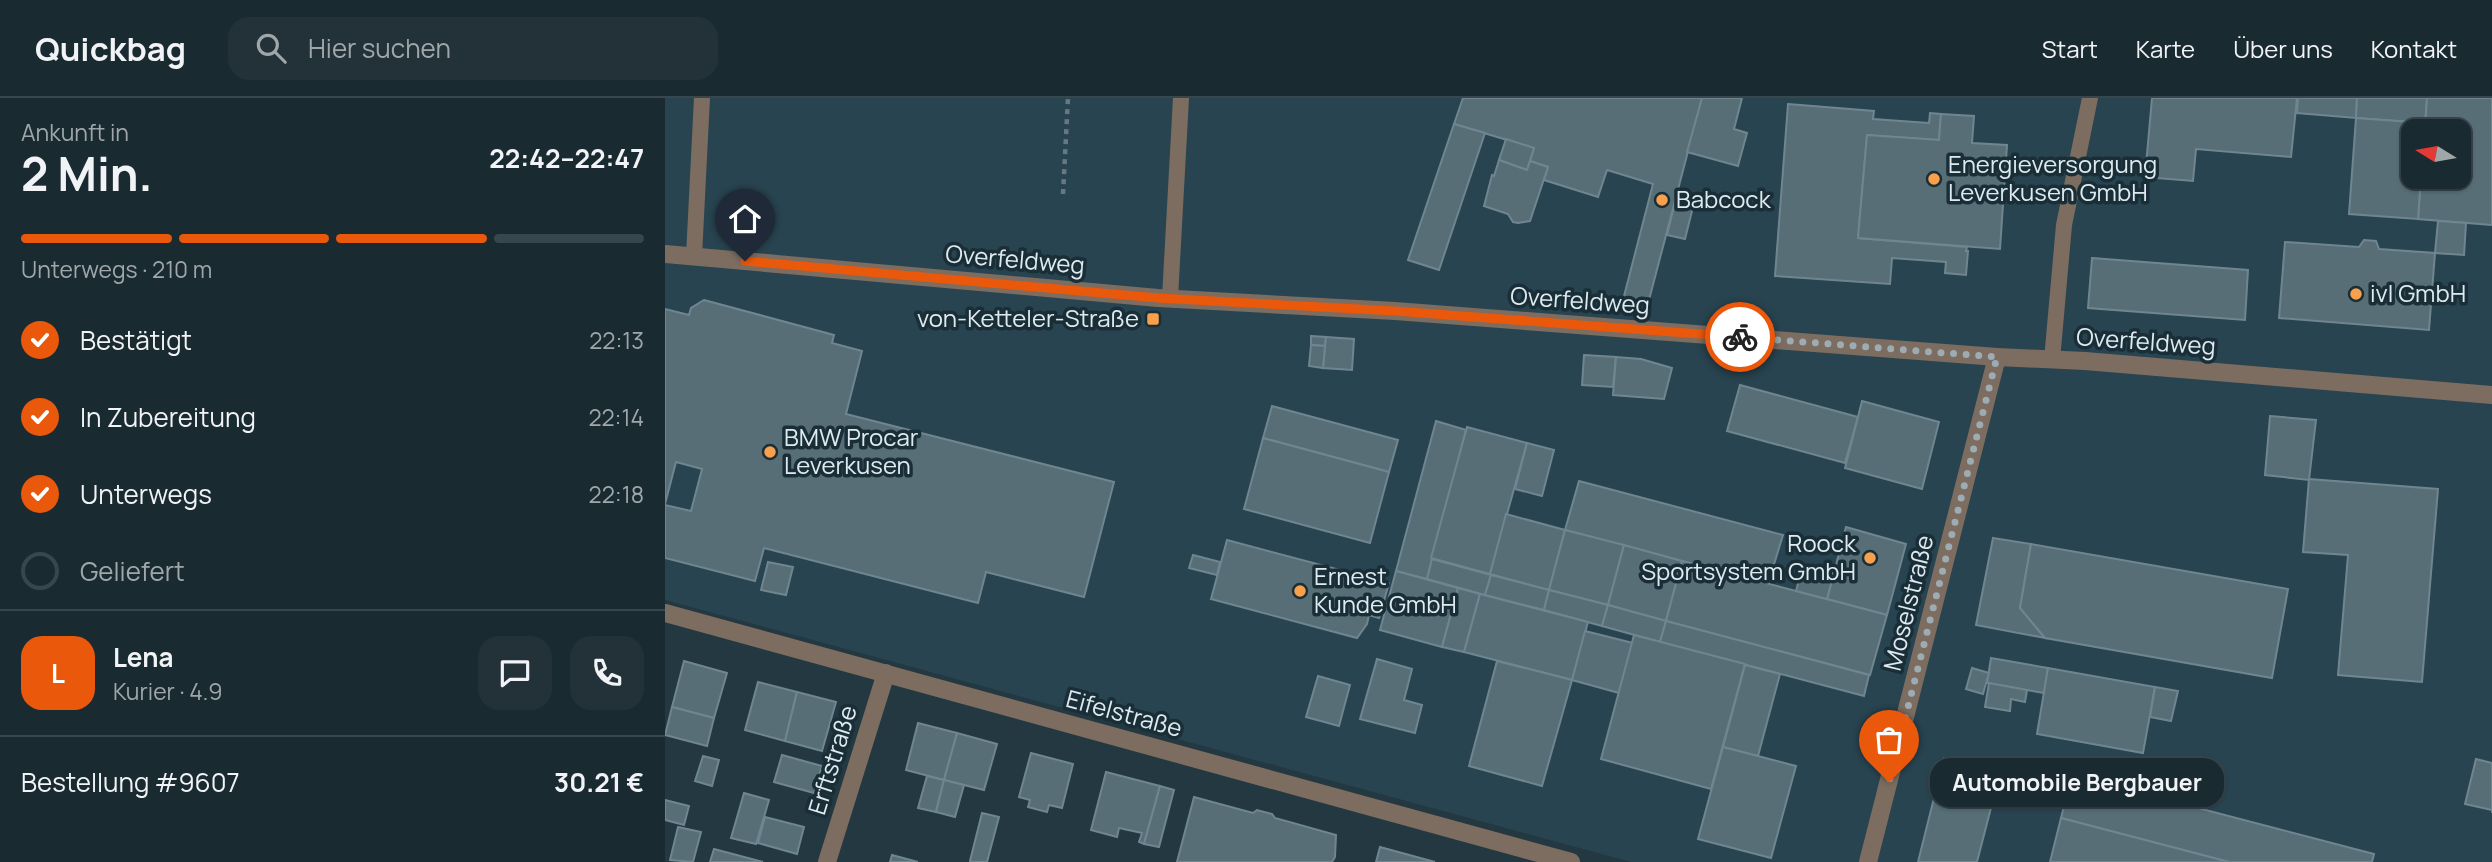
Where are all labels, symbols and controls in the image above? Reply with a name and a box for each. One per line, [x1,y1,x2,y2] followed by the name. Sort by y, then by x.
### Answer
[228,17,718,80] search box
[35,26,186,71] text: Quickbag
[252,29,290,67] icon: search
[308,30,451,66] text: Hier suchen
[2042,32,2098,65] text: Start
[2136,32,2195,65] text: Karte
[2233,32,2333,65] text: Über uns
[2371,32,2457,65] text: Kontakt
[21,116,129,148] text: Ankunft in
[2401,119,2471,189] north arrow
[2401,119,2471,189] map controls
[489,140,644,176] text: 22:42–22:47
[21,142,153,205] text: 2 Min.
[1948,147,2157,208] place label: Energieversorgung Leverkusen GmbH
[1926,171,1942,187] marker: Energieversorgung Leverkusen GmbH
[1676,182,1772,215] place label: Babcock
[715,189,775,261] pin
[1654,192,1670,208] marker: Babcock
[726,200,764,238] icon: home
[944,236,1086,281] street label: Overfeldweg
[21,253,212,285] text: Unterwegs · 210 m
[2370,276,2466,309] place label: ivl GmbH
[1509,278,1651,321] street label: Overfeldweg
[2348,286,2364,302] marker: ivl GmbH
[917,301,1139,334] place label: von-Ketteler-Straße
[1705,302,1775,372] courier
[1145,311,1161,327] marker: von-Ketteler-Straße
[1721,318,1759,356] icon: bike
[2075,319,2217,362] street label: Overfeldweg
[21,321,59,359] icon: check
[80,322,192,358] text: Bestätigt
[589,324,644,356] text: 22:13
[21,398,59,436] icon: check
[80,399,256,435] text: In Zubereitung
[588,401,644,433] text: 22:14
[784,420,919,481] place label: BMW Procar Leverkusen
[762,444,778,460] marker: BMW Procar Leverkusen
[21,475,59,513] icon: check
[80,476,212,512] text: Unterwegs
[589,478,644,510] text: 22:18
[1641,526,1857,587] place label: Roock Sportsystem GmbH
[1875,531,1940,674] street label: Moselstraße
[1862,550,1878,566] marker: Roock Sportsystem GmbH
[80,553,185,589] text: Geliefert
[1314,559,1457,620] place label: Ernest Kunde GmbH
[1292,583,1308,599] marker: Ernest Kunde GmbH
[478,636,552,710] button: chat
[570,636,644,710] button: phone
[113,639,173,675] text: Lena
[51,655,65,691] text: L
[113,675,223,707] text: Kurier · 4.9
[1063,681,1186,744] street label: Eifelstraße
[799,701,864,818] street label: Erftstraße
[1859,710,1919,782] pin
[1870,721,1908,759] icon: bag
[1931,758,2225,806] callout: Automobile Bergbauer
[21,764,240,800] text: Bestellung #9607
[554,764,644,800] text: 30.21 €
[1952,766,2202,798] text: Automobile Bergbauer

